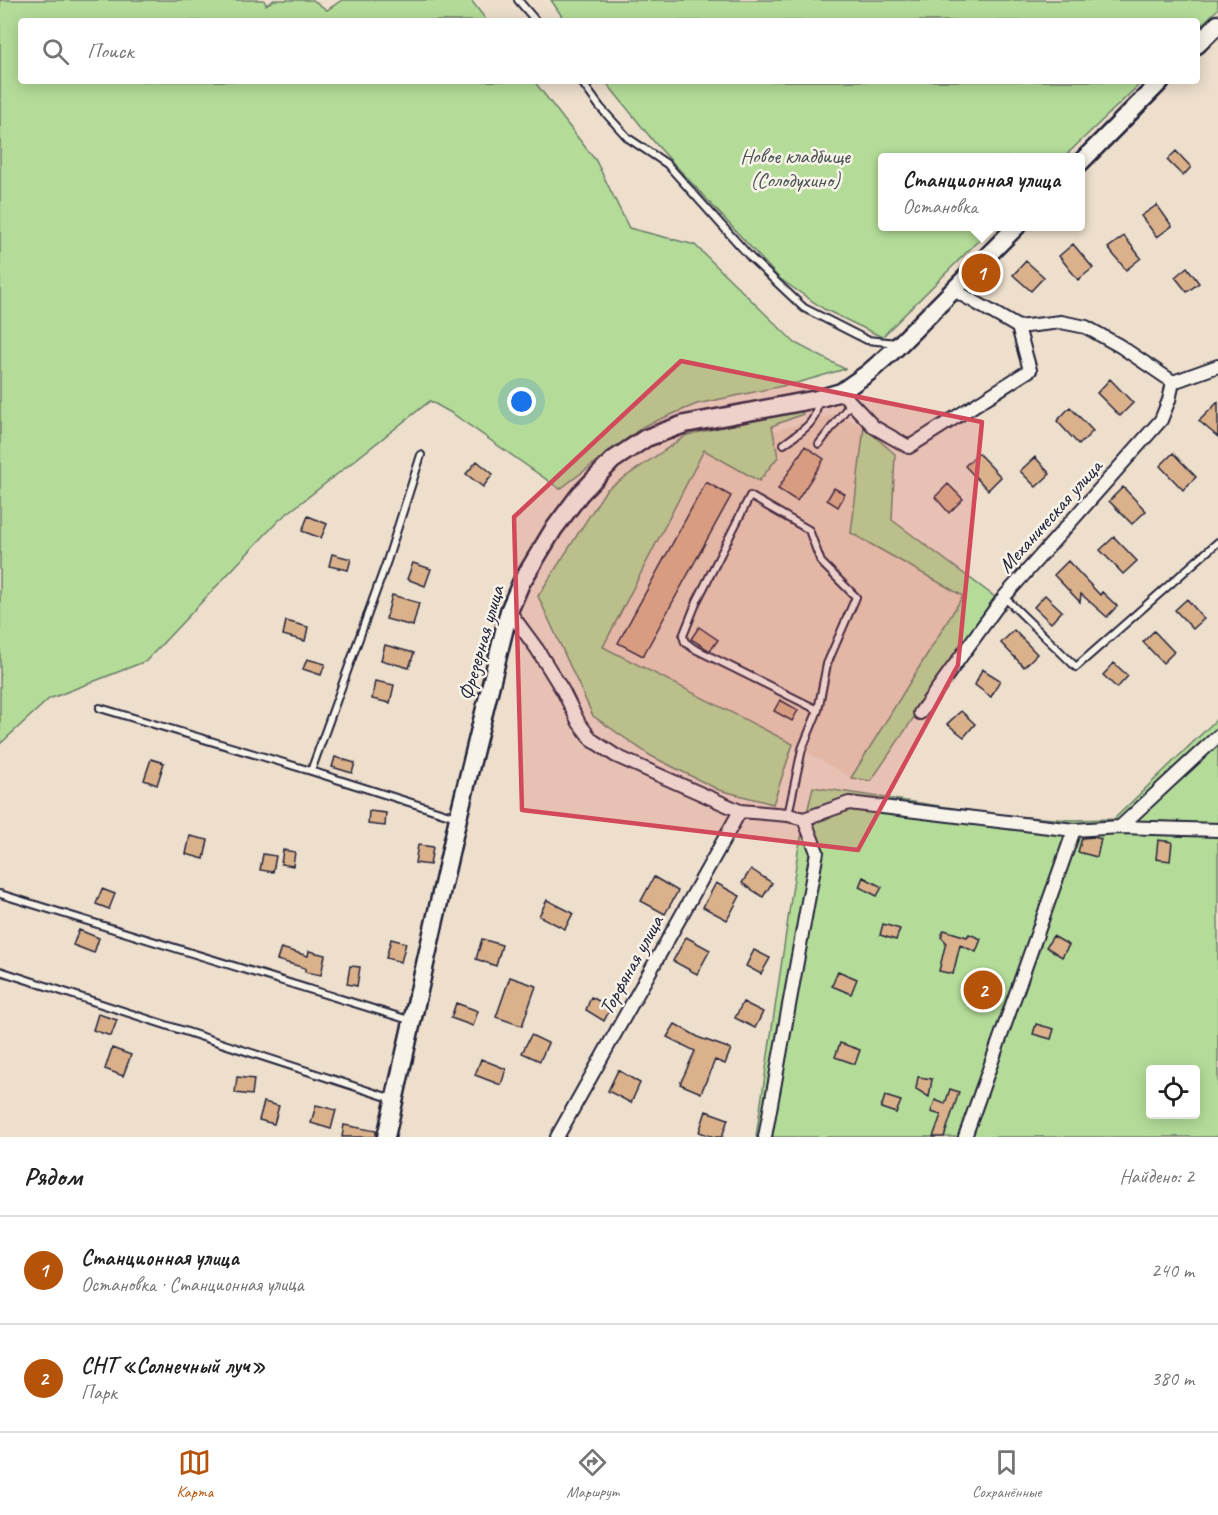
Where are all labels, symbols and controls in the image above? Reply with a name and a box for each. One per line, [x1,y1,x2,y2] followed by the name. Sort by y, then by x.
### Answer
[18,18,1200,84] search box
[39,35,72,68] icon: search
[87,37,133,65] text: Поиск
[740,143,851,193] park label: Новое кладбище (Солодухино)
[878,153,1085,231] popup
[903,166,1060,194] text: Станционная улица
[903,194,977,219] text: Остановка
[962,250,1000,296] pin: 1
[507,387,536,416] your location
[992,452,1109,578] street label: Механическая улица
[452,581,510,703] street label: Фрезерная улица
[593,909,670,1019] street label: Торфяная улица
[964,968,1002,1012] pin: 2
[1146,1065,1200,1119] map controls
[1146,1065,1200,1119] button: locate
[24,1160,82,1193] text: Рядом
[1119,1164,1194,1189] text: Найдено: 2
[81,1244,239,1272] text: Станционная улица
[39,1258,48,1283] text: 1
[1151,1258,1194,1283] text: 240 m
[81,1272,303,1297] text: Остановка · Станционная улица
[81,1352,265,1380] text: СНТ «Солнечный луч»
[39,1366,48,1391] text: 2
[1151,1366,1194,1391] text: 380 m
[81,1380,117,1405] text: Парк
[177,1446,213,1502] tab: Карта
[566,1446,619,1502] tab: Маршрут
[972,1446,1041,1502] tab: Сохранённые

